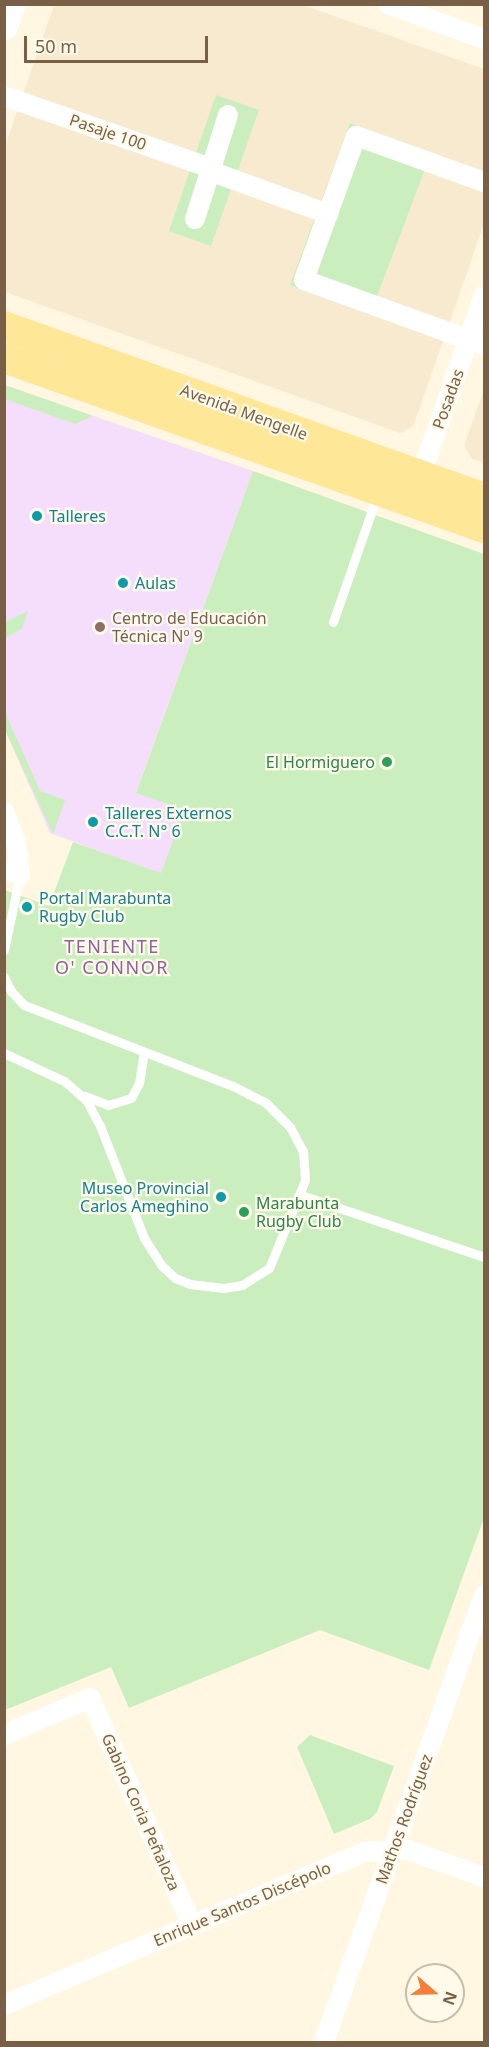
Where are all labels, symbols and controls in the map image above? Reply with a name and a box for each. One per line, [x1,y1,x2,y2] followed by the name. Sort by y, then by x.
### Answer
[27,24,212,62] scale bar
[35,34,77,58] text: 50 m
[67,110,149,154] street label: Pasaje 100
[428,366,468,432] street label: Posadas
[178,380,310,444] street label: Avenida Mengelle
[49,506,106,526] place label: Talleres
[30,509,44,523] marker: Talleres
[135,573,176,593] place label: Aulas
[116,576,130,590] marker: Aulas
[112,608,267,646] place label: Centro de Educación Técnica Nº 9
[93,620,107,634] marker: Centro de Educación Técnica Nº 9
[266,752,375,772] place label: El Hormiguero
[380,755,394,769] marker: El Hormiguero
[105,803,232,841] place label: Talleres Externos C.C.T. N° 6
[86,815,100,829] marker: Talleres Externos C.C.T. N° 6
[39,888,171,926] place label: Portal Marabunta Rugby Club
[20,900,34,914] marker: Portal Marabunta Rugby Club
[55,936,169,978] district label: TENIENTE O' CONNOR
[80,1178,209,1216] place label: Museo Provincial Carlos Ameghino
[214,1190,228,1204] marker: Museo Provincial Carlos Ameghino
[256,1193,341,1231] place label: Marabunta Rugby Club
[237,1205,251,1219] marker: Marabunta Rugby Club
[98,1731,184,1893] street label: Gabino Coria Peñaloza
[372,1751,436,1887] street label: Mathos Rodríguez
[150,1858,334,1950] street label: Enrique Santos Discépolo
[405,1963,465,2023] north arrow
[437,1989,463,2008] text: N

